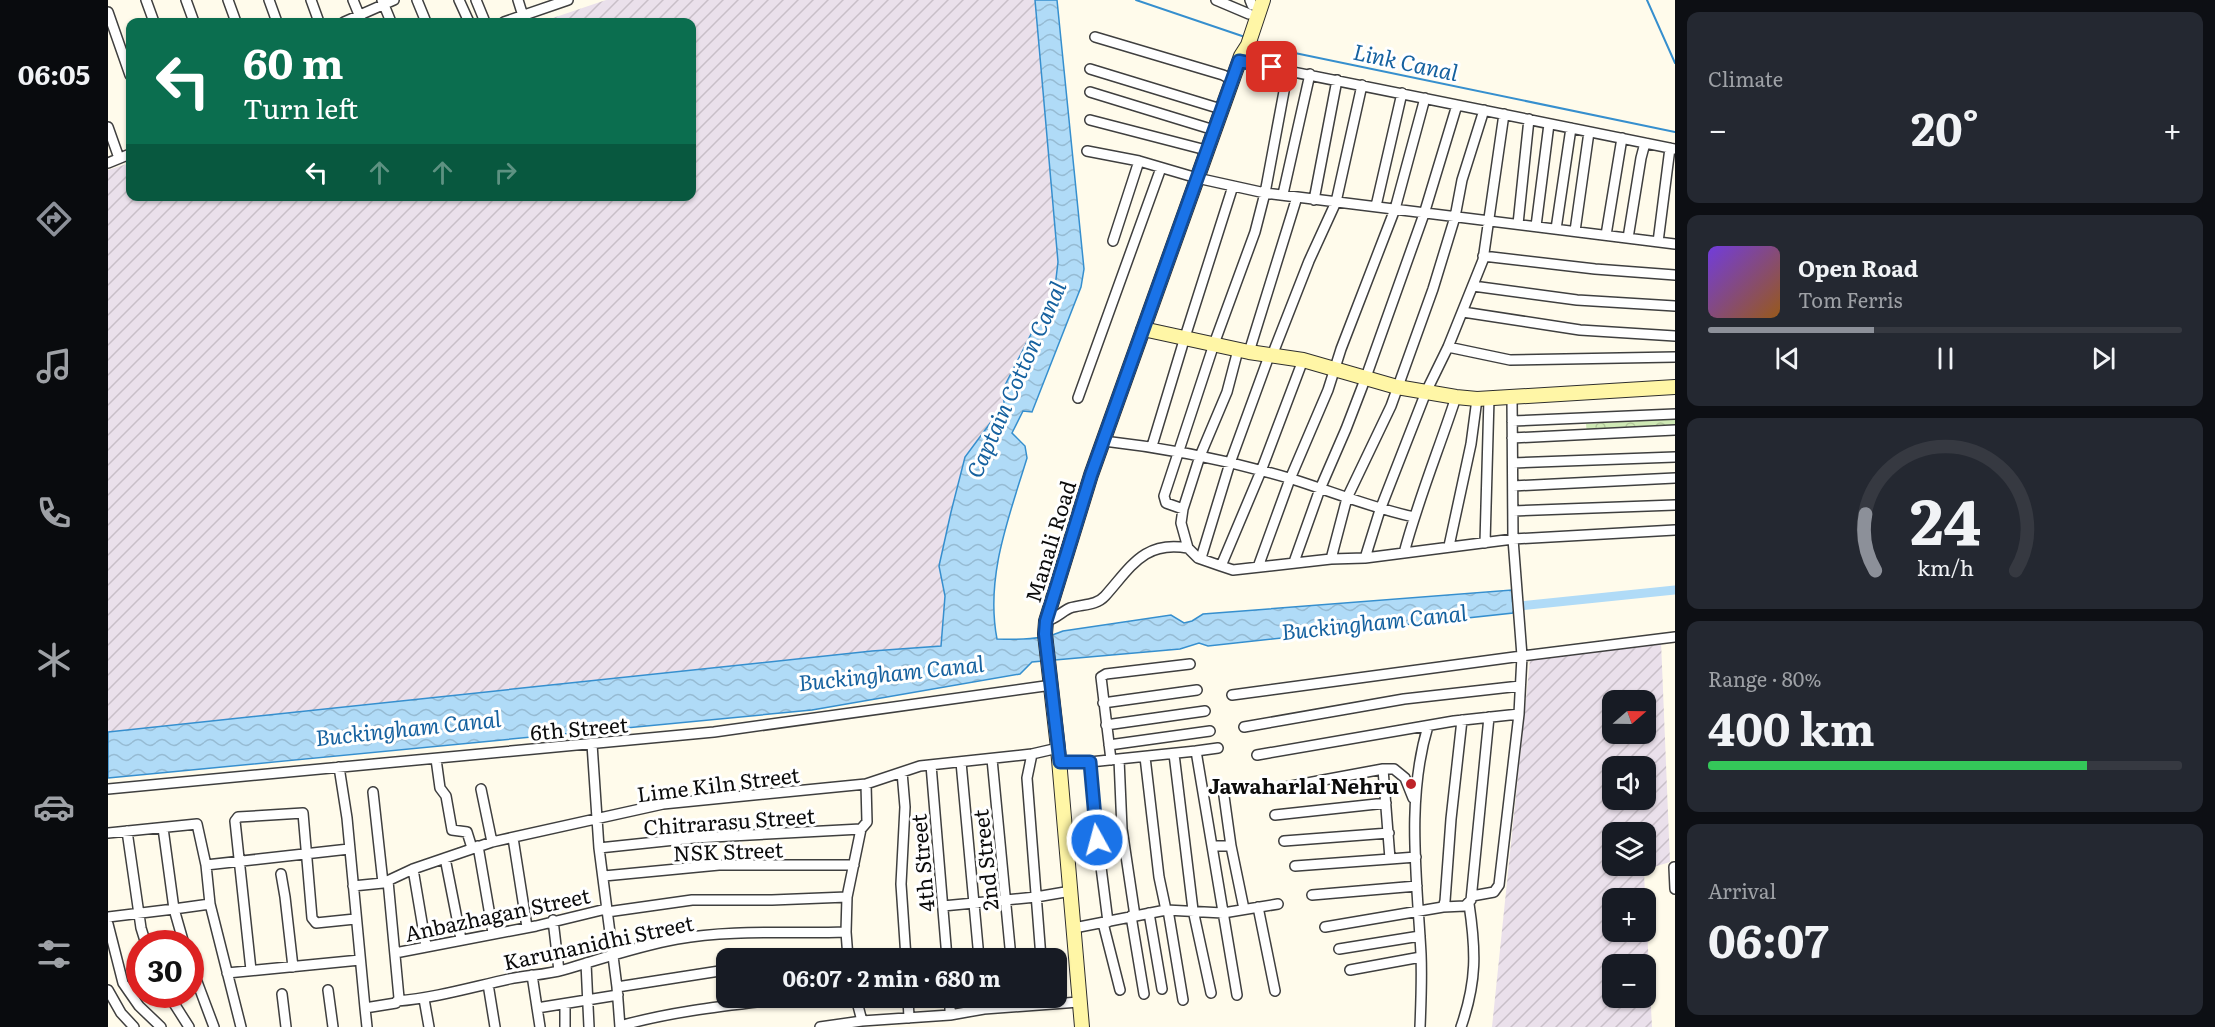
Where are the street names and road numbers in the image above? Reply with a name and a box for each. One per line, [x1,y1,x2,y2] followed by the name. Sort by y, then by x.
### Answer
[1016,476,1082,606] street label: Manali Road
[529,707,630,747] street label: 6th Street
[635,758,802,808] street label: Lime Kiln Street
[642,799,816,841] street label: Chitrarasu Street
[963,807,1005,912] street label: 2nd Street
[901,812,941,913] street label: 4th Street
[672,833,784,867] street label: NSK Street
[402,878,593,948] street label: Anbazhagan Street
[500,906,697,976] street label: Karunanidhi Street

